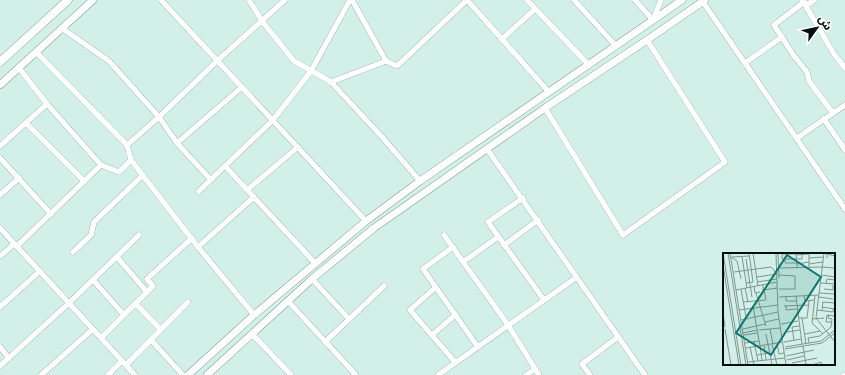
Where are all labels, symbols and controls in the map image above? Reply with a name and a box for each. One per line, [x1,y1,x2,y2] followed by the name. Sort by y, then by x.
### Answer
[797,8,837,48] north arrow
[815,13,835,33] text: ش
[723,253,835,365] inset map

